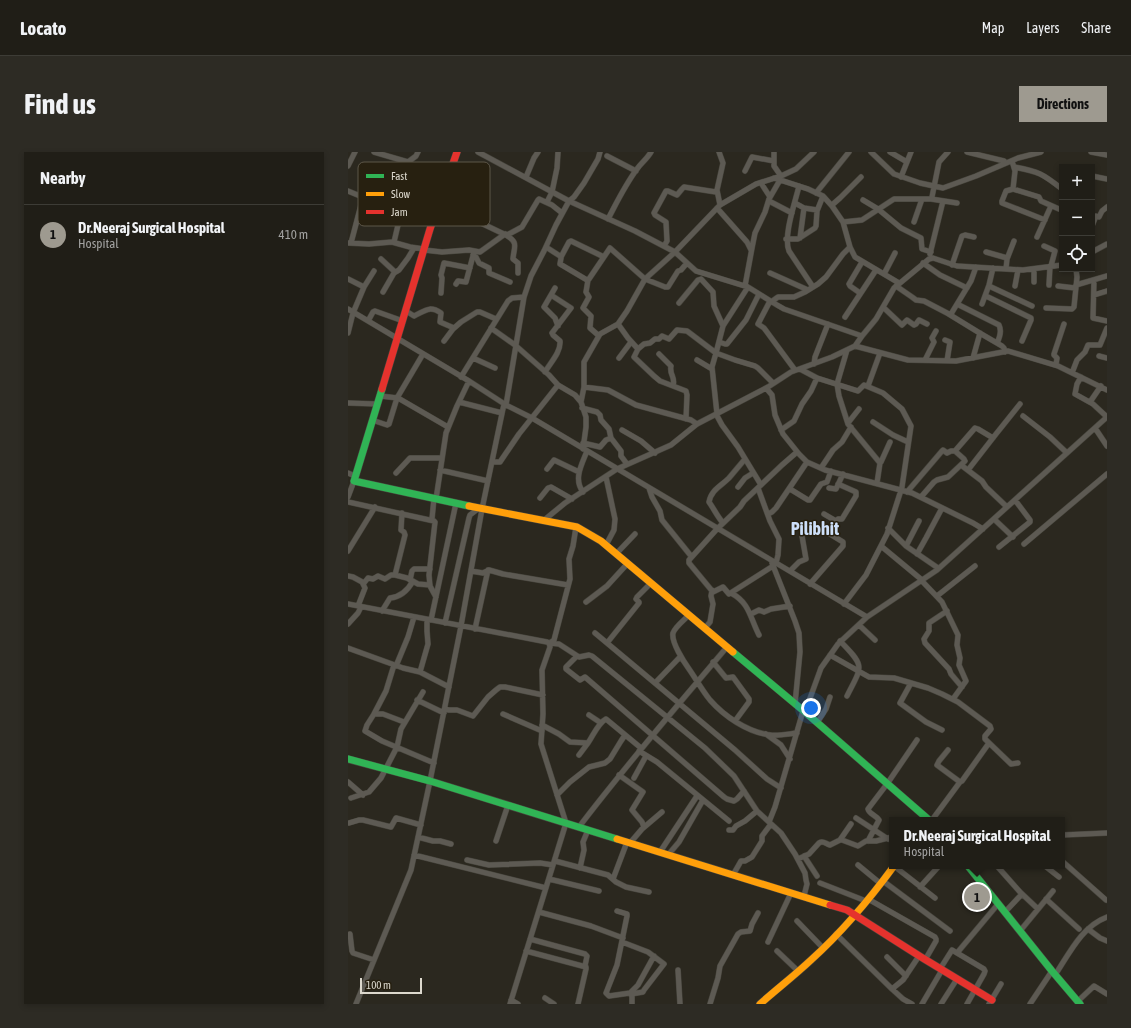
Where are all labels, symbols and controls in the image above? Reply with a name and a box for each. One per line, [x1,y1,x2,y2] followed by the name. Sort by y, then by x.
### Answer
[20,17,66,39] text: Locato
[982,20,1004,36] text: Map
[1026,20,1059,36] text: Layers
[1081,20,1111,36] text: Share
[1019,86,1107,122] button: Directions
[24,88,96,120] text: Find us
[358,162,490,226] legend
[1059,164,1095,272] map controls
[1059,164,1095,200] button: +
[40,168,86,188] text: Nearby
[391,170,407,182] text: Fast
[391,188,410,200] text: Slow
[1059,200,1095,236] button: −
[391,206,408,218] text: Jam
[78,219,225,236] text: Dr.Neeraj Surgical Hospital
[50,227,56,242] text: 1
[279,227,308,242] text: 410 m
[78,236,119,251] text: Hospital
[1059,236,1095,272] button: locate
[791,518,840,539] district label: Pilibhit
[801,698,821,718] your location
[889,817,1065,869] popup
[904,827,1050,844] text: Dr.Neeraj Surgical Hospital
[904,844,944,859] text: Hospital
[964,882,990,912] pin: 1
[360,976,422,995] scale bar
[366,979,391,991] text: 100 m

